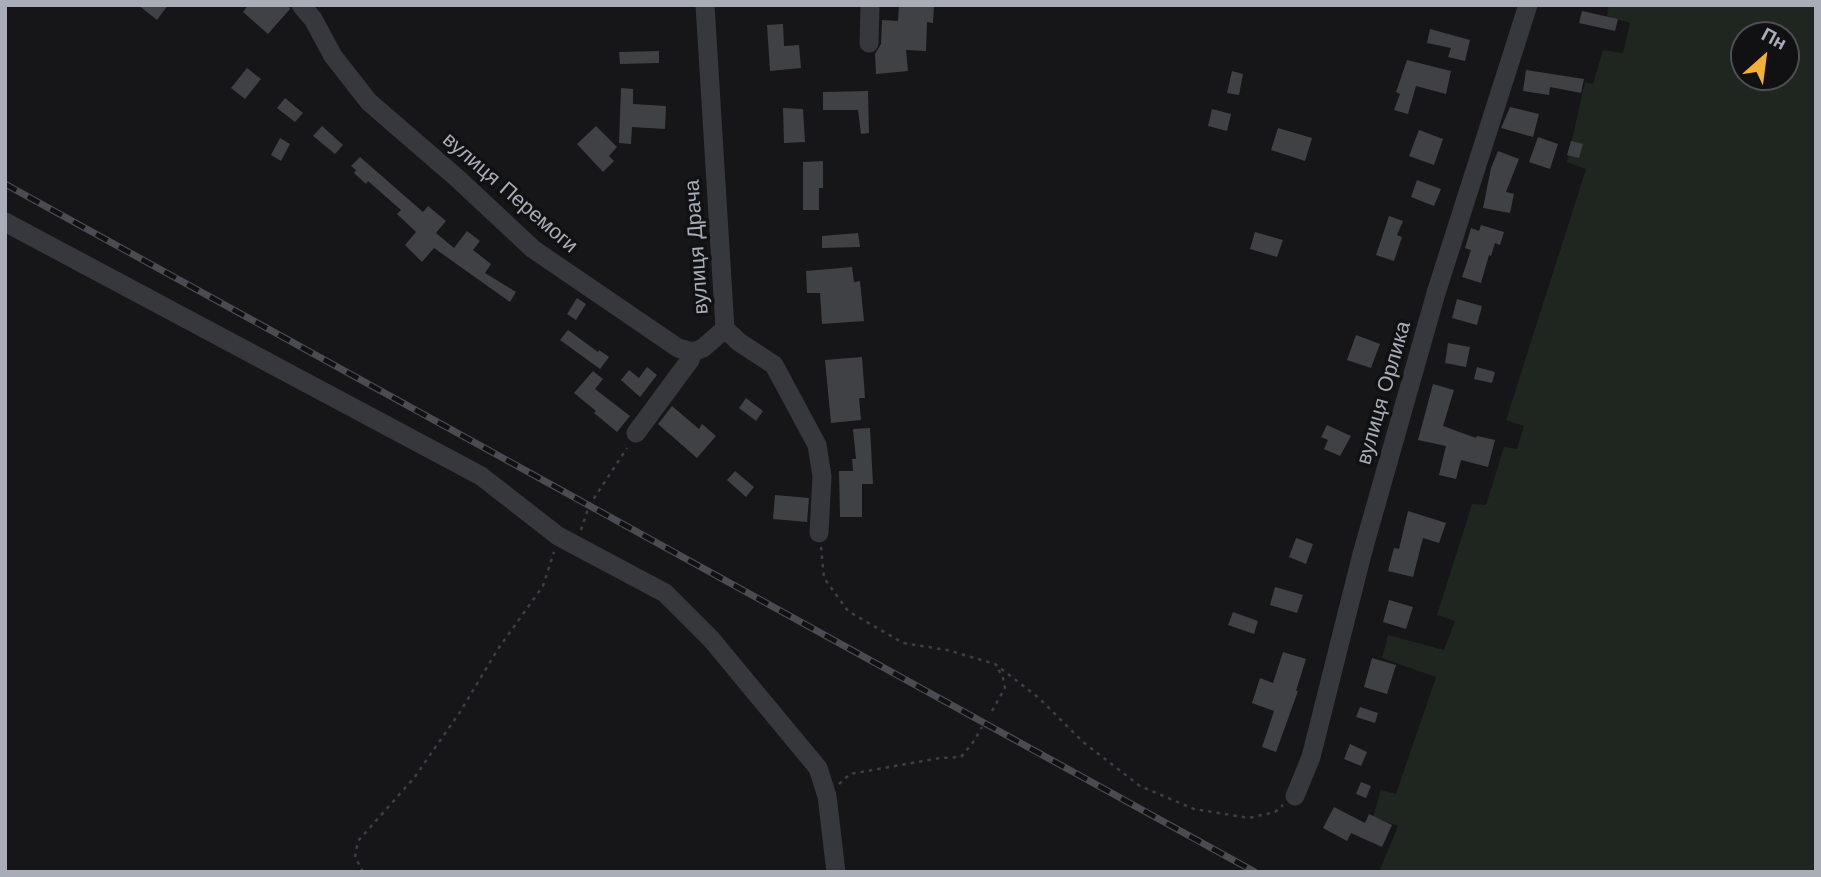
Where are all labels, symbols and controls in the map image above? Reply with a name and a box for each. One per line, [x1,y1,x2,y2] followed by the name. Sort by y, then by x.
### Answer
[1730,21,1800,91] north arrow
[1758,23,1791,55] text: Пн
[437,127,583,259] street label: вулиця Перемоги
[680,179,714,315] street label: вулиця Драча
[1352,318,1416,468] street label: вулиця Орлика

